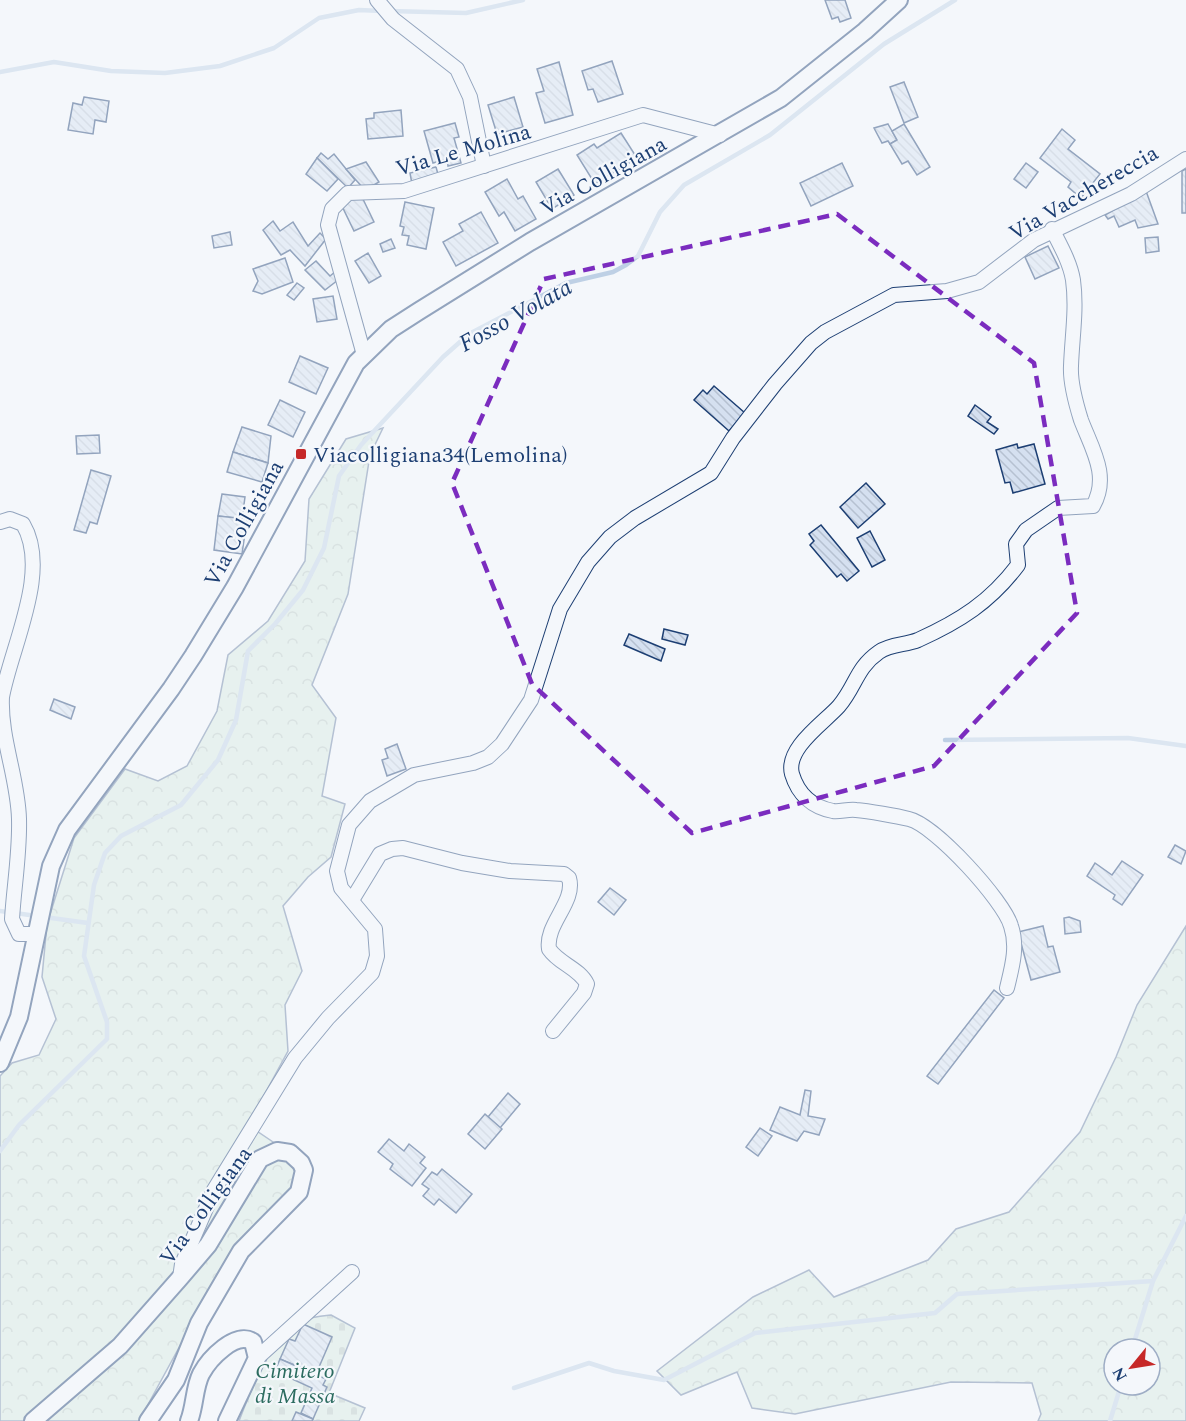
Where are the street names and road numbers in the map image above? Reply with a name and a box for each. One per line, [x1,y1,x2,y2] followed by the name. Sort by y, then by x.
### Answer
[392,115,535,185] street label: Via Le Molina
[534,128,673,225] street label: Via Colligiana
[1003,137,1165,250] street label: Via Vacchereccia
[196,454,293,593] street label: Via Colligiana
[152,1139,261,1272] street label: Via Colligiana

